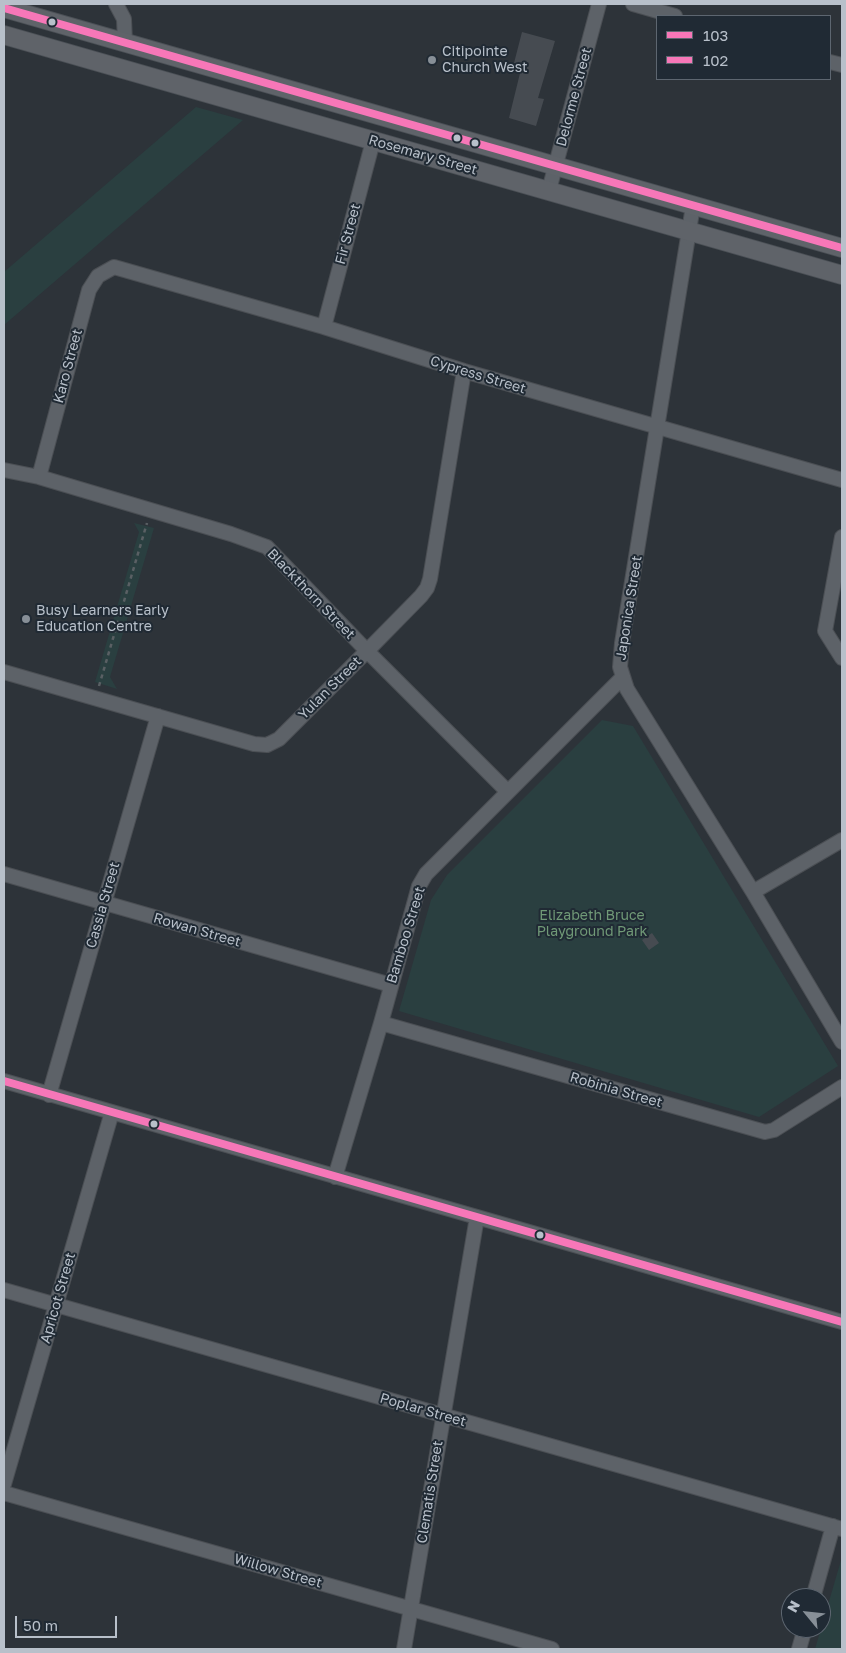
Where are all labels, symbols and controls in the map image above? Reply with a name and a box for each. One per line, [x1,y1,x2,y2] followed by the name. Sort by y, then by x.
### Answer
[656,15,831,80] legend
[47,17,57,27] unlabelled marker
[703,26,728,44] text: 103
[442,44,528,76] place label: Citipointe Church West
[553,46,595,148] street label: Delorme Street
[703,51,728,69] text: 102
[426,54,438,66] marker: Citipointe Church West
[367,131,479,179] street label: Rosemary Street
[452,133,462,143] unlabelled marker
[470,138,480,148] unlabelled marker
[332,202,364,266] street label: Fir Street
[50,327,86,405] street label: Karo Street
[428,352,528,398] street label: Cypress Street
[264,545,358,643] street label: Blackthorn Street
[612,555,646,661] street label: Japonica Street
[36,603,169,636] place label: Busy Learners Early Education Centre
[20,613,32,625] marker: Busy Learners Early Education Centre
[295,653,365,723] street label: Yulan Street
[83,860,123,950] street label: Cassia Street
[383,885,429,985] street label: Bamboo Street
[537,908,647,940] park label: Elizabeth Bruce Playground Park
[151,909,243,951] street label: Rowan Street
[568,1069,664,1111] street label: Robinia Street
[149,1119,159,1129] unlabelled marker
[535,1230,545,1240] unlabelled marker
[37,1251,79,1345] street label: Apricot Street
[378,1390,468,1430] street label: Poplar Street
[414,1439,446,1545] street label: Clematis Street
[232,1550,324,1592] street label: Willow Street
[781,1588,831,1638] north arrow
[783,1598,803,1615] text: N
[18,1606,120,1638] scale bar
[23,1616,58,1634] text: 50 m

